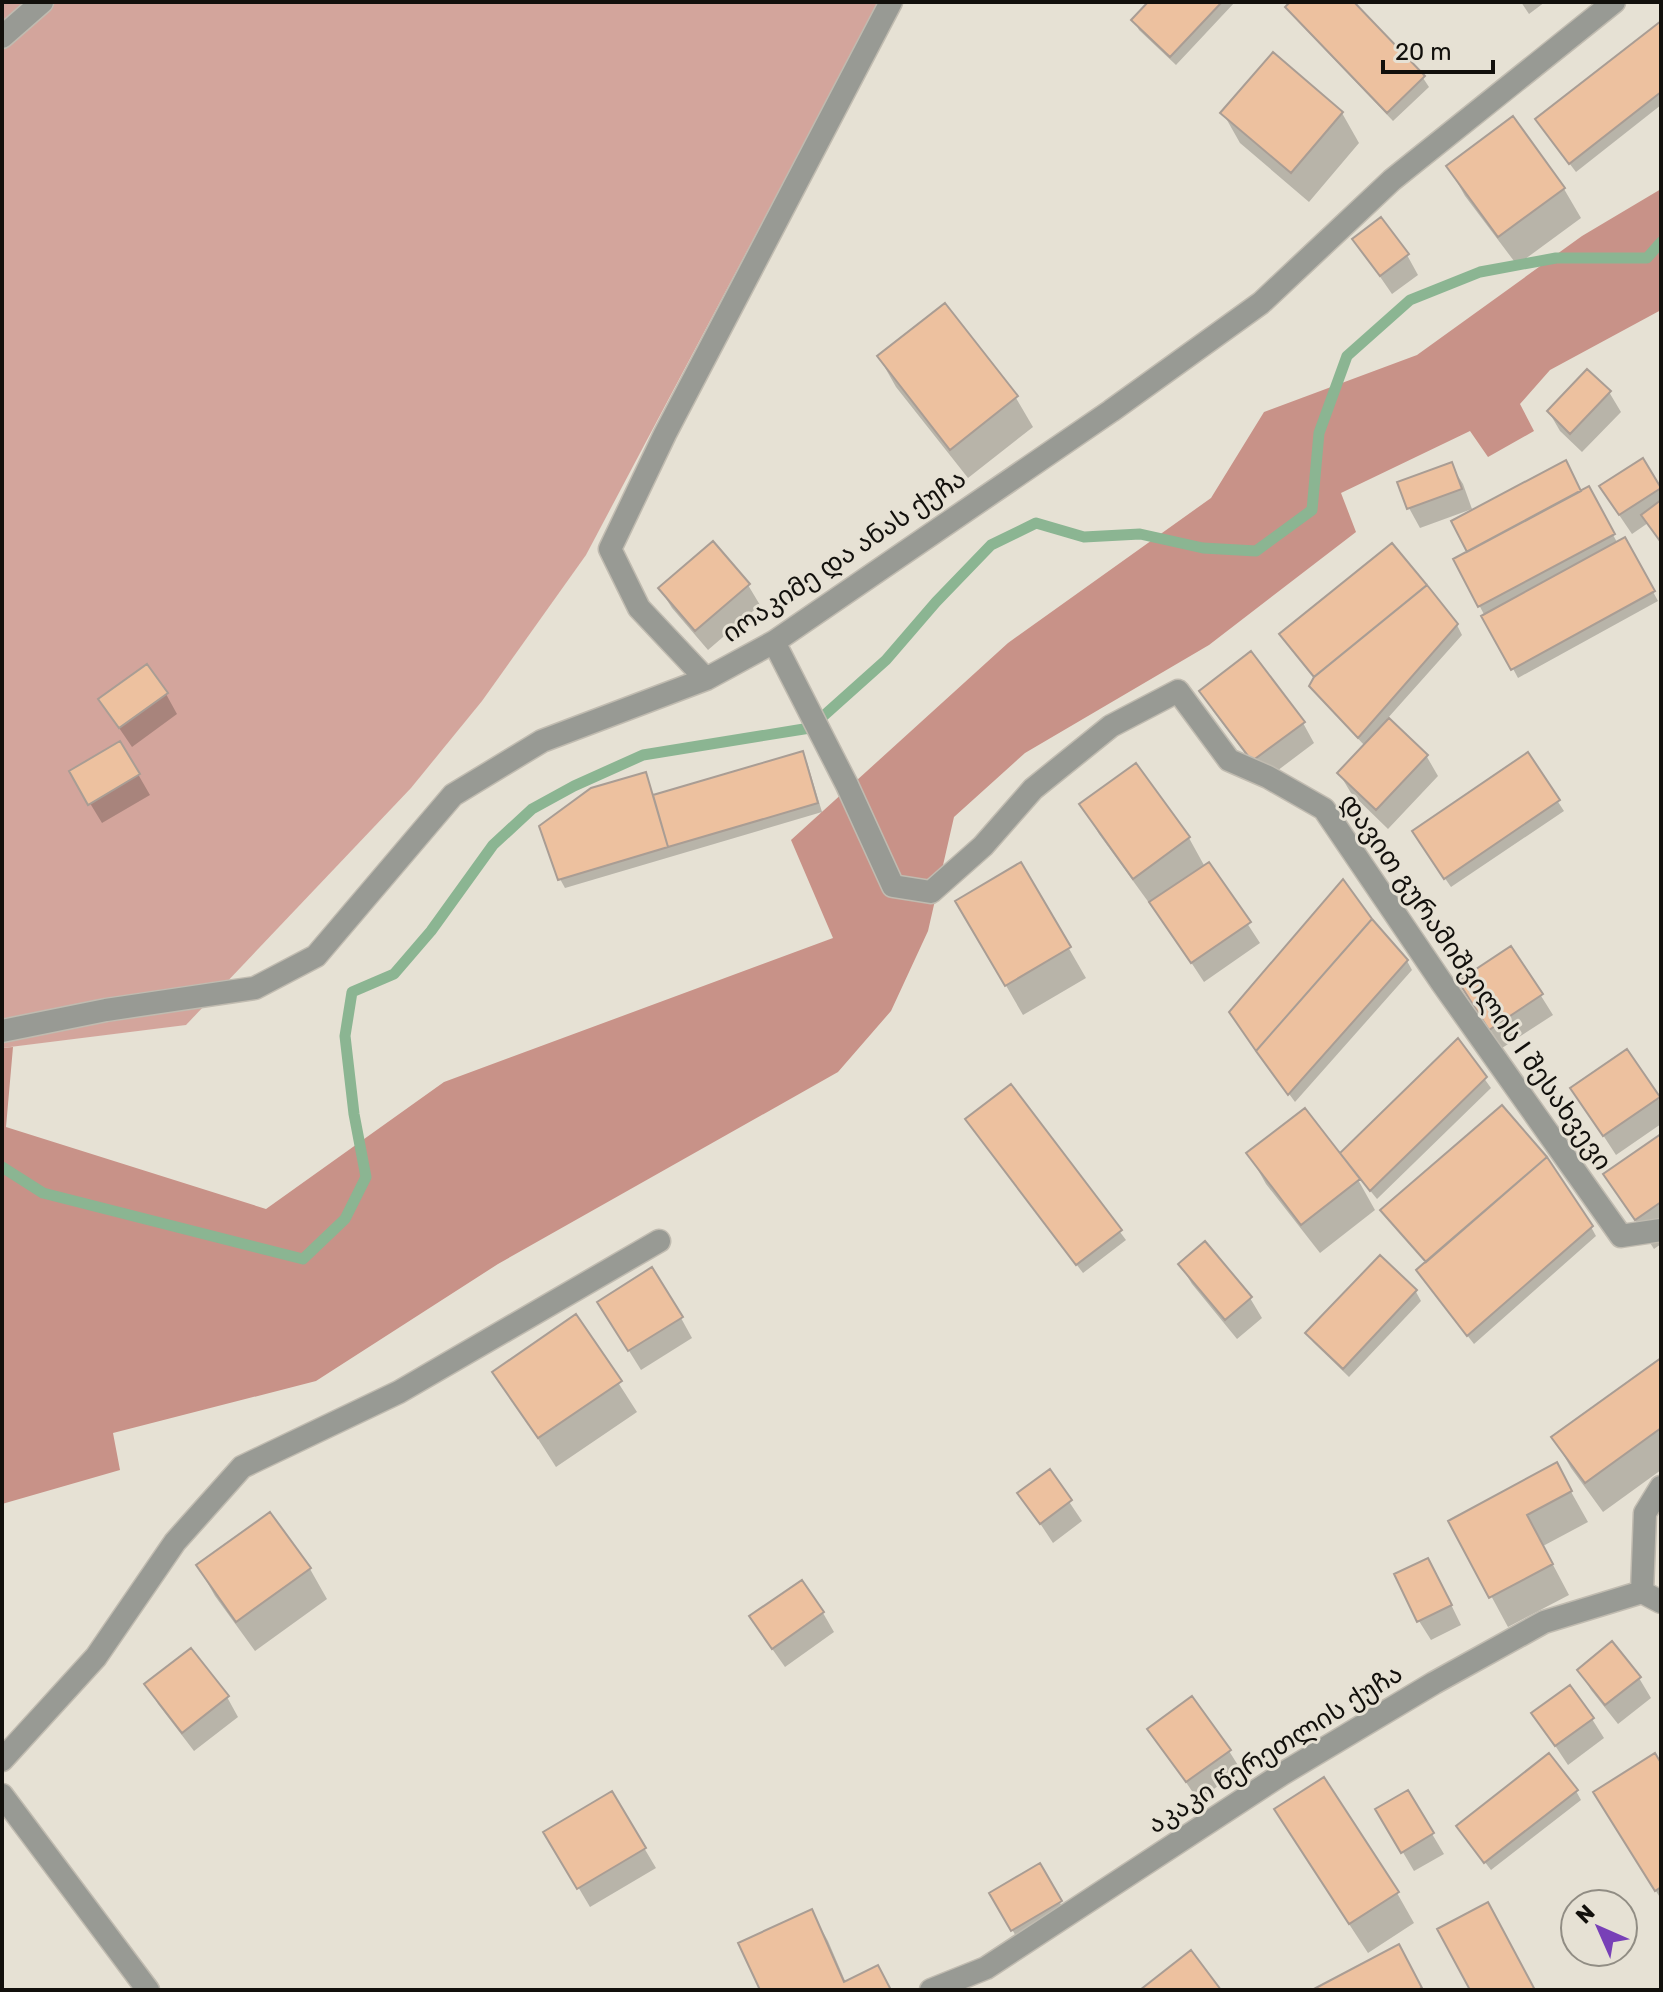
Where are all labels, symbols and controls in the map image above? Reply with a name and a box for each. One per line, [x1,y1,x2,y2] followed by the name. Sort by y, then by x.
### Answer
[1383,24,1493,74] scale bar
[1395,38,1452,66] text: 20 m
[716,463,972,649] street label: იოაკიმე და ანას ქუჩა
[1334,788,1618,1176] street label: დავით გურამიშვილის I შესახვევი
[1142,1658,1408,1840] street label: აკაკი წერეთლის ქუჩა
[1559,1888,1639,1968] north arrow
[1570,1899,1600,1929] text: N

